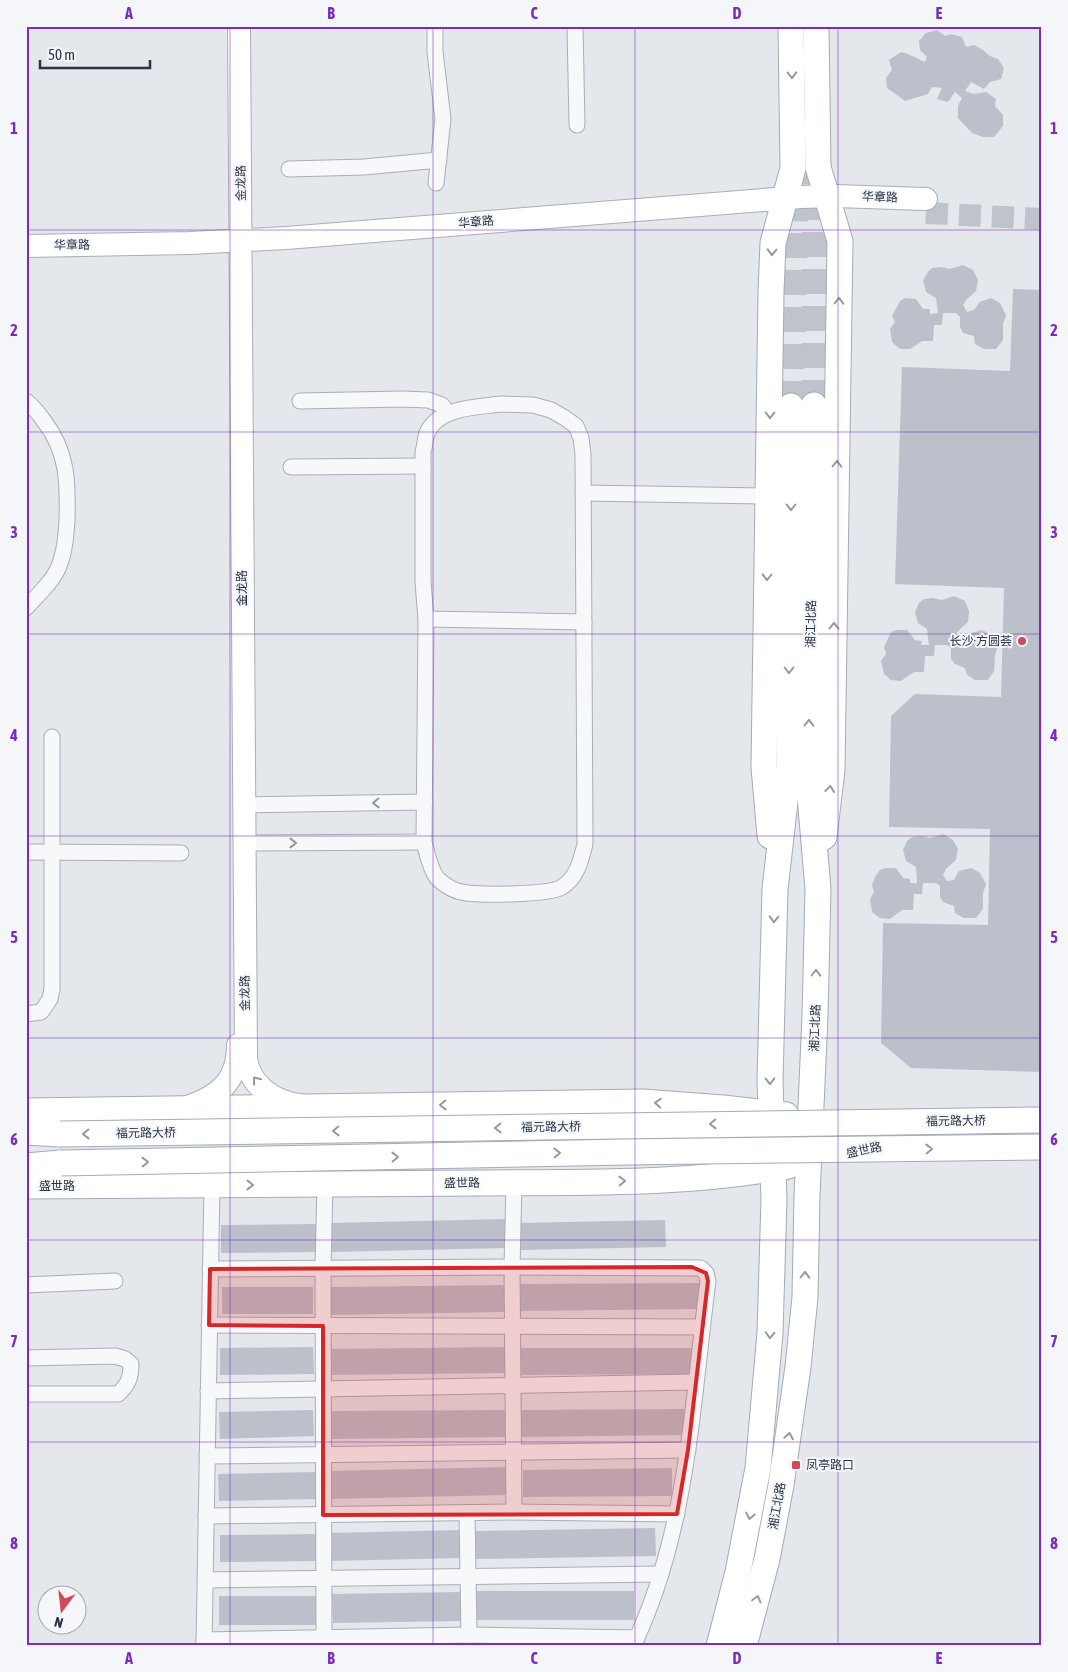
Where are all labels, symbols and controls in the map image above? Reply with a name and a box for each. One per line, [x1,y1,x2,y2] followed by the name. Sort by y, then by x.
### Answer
[124,4,133,22] text: A
[327,4,335,22] text: B
[530,4,538,22] text: C
[733,4,742,22] text: D
[936,4,943,22] text: E
[40,38,150,70] scale bar
[48,46,75,63] text: 50 m
[787,72,797,79] one-way arrow
[10,119,18,137] text: 1
[1050,119,1058,137] text: 1
[234,165,248,201] street label: 金龙路
[862,189,898,205] street label: 华章路
[457,213,495,231] street label: 华章路
[54,238,90,252] street label: 华章路
[767,249,778,257] one-way arrow
[834,297,844,305] one-way arrow
[10,321,18,339] text: 2
[1050,321,1058,339] text: 2
[765,412,775,419] one-way arrow
[831,460,842,468] one-way arrow
[786,504,796,511] one-way arrow
[10,523,18,541] text: 3
[1050,523,1058,541] text: 3
[235,570,249,606] street label: 金龙路
[762,574,772,582] one-way arrow
[804,600,818,648] street label: 湘江北路
[829,622,839,630] one-way arrow
[949,634,1012,648] place label: 长沙·方圆荟
[1016,635,1028,647] marker: 长沙·方圆荟
[784,666,794,674] one-way arrow
[804,719,814,726] one-way arrow
[9,726,18,744] text: 4
[1049,726,1058,744] text: 4
[824,784,835,792] one-way arrow
[372,798,380,808] one-way arrow
[289,838,297,848] one-way arrow
[769,916,779,923] one-way arrow
[10,928,18,946] text: 5
[1050,928,1058,946] text: 5
[811,968,821,976] one-way arrow
[238,975,252,1011] street label: 金龙路
[807,1004,823,1052] street label: 湘江北路
[252,1077,261,1086] one-way arrow
[765,1078,775,1086] one-way arrow
[654,1097,662,1108] one-way arrow
[439,1100,446,1110] one-way arrow
[926,1113,986,1129] street label: 福元路大桥
[521,1119,581,1135] street label: 福元路大桥
[709,1119,717,1130] one-way arrow
[494,1123,502,1133] one-way arrow
[116,1125,176,1141] street label: 福元路大桥
[331,1126,339,1136] one-way arrow
[81,1129,89,1139] one-way arrow
[10,1130,18,1148] text: 6
[1050,1130,1058,1148] text: 6
[845,1139,883,1161] street label: 盛世路
[926,1144,934,1154] one-way arrow
[553,1148,561,1159] one-way arrow
[391,1152,399,1162] one-way arrow
[141,1156,149,1167] one-way arrow
[444,1176,480,1190] street label: 盛世路
[619,1176,627,1186] one-way arrow
[39,1179,75,1193] street label: 盛世路
[246,1180,254,1190] one-way arrow
[800,1271,810,1278] one-way arrow
[764,1331,775,1339] one-way arrow
[10,1332,18,1350] text: 7
[1050,1332,1058,1350] text: 7
[783,1432,793,1441] one-way arrow
[806,1458,854,1472] place label: 凤亭路口
[790,1459,802,1471] marker: 凤亭路口
[766,1481,788,1531] street label: 湘江北路
[745,1511,756,1520] one-way arrow
[10,1534,18,1552] text: 8
[1050,1534,1058,1552] text: 8
[38,1584,88,1634] north arrow
[751,1594,762,1603] one-way arrow
[53,1614,65,1631] text: N
[124,1649,133,1667] text: A
[327,1649,335,1667] text: B
[530,1649,538,1667] text: C
[733,1649,742,1667] text: D
[936,1649,943,1667] text: E

